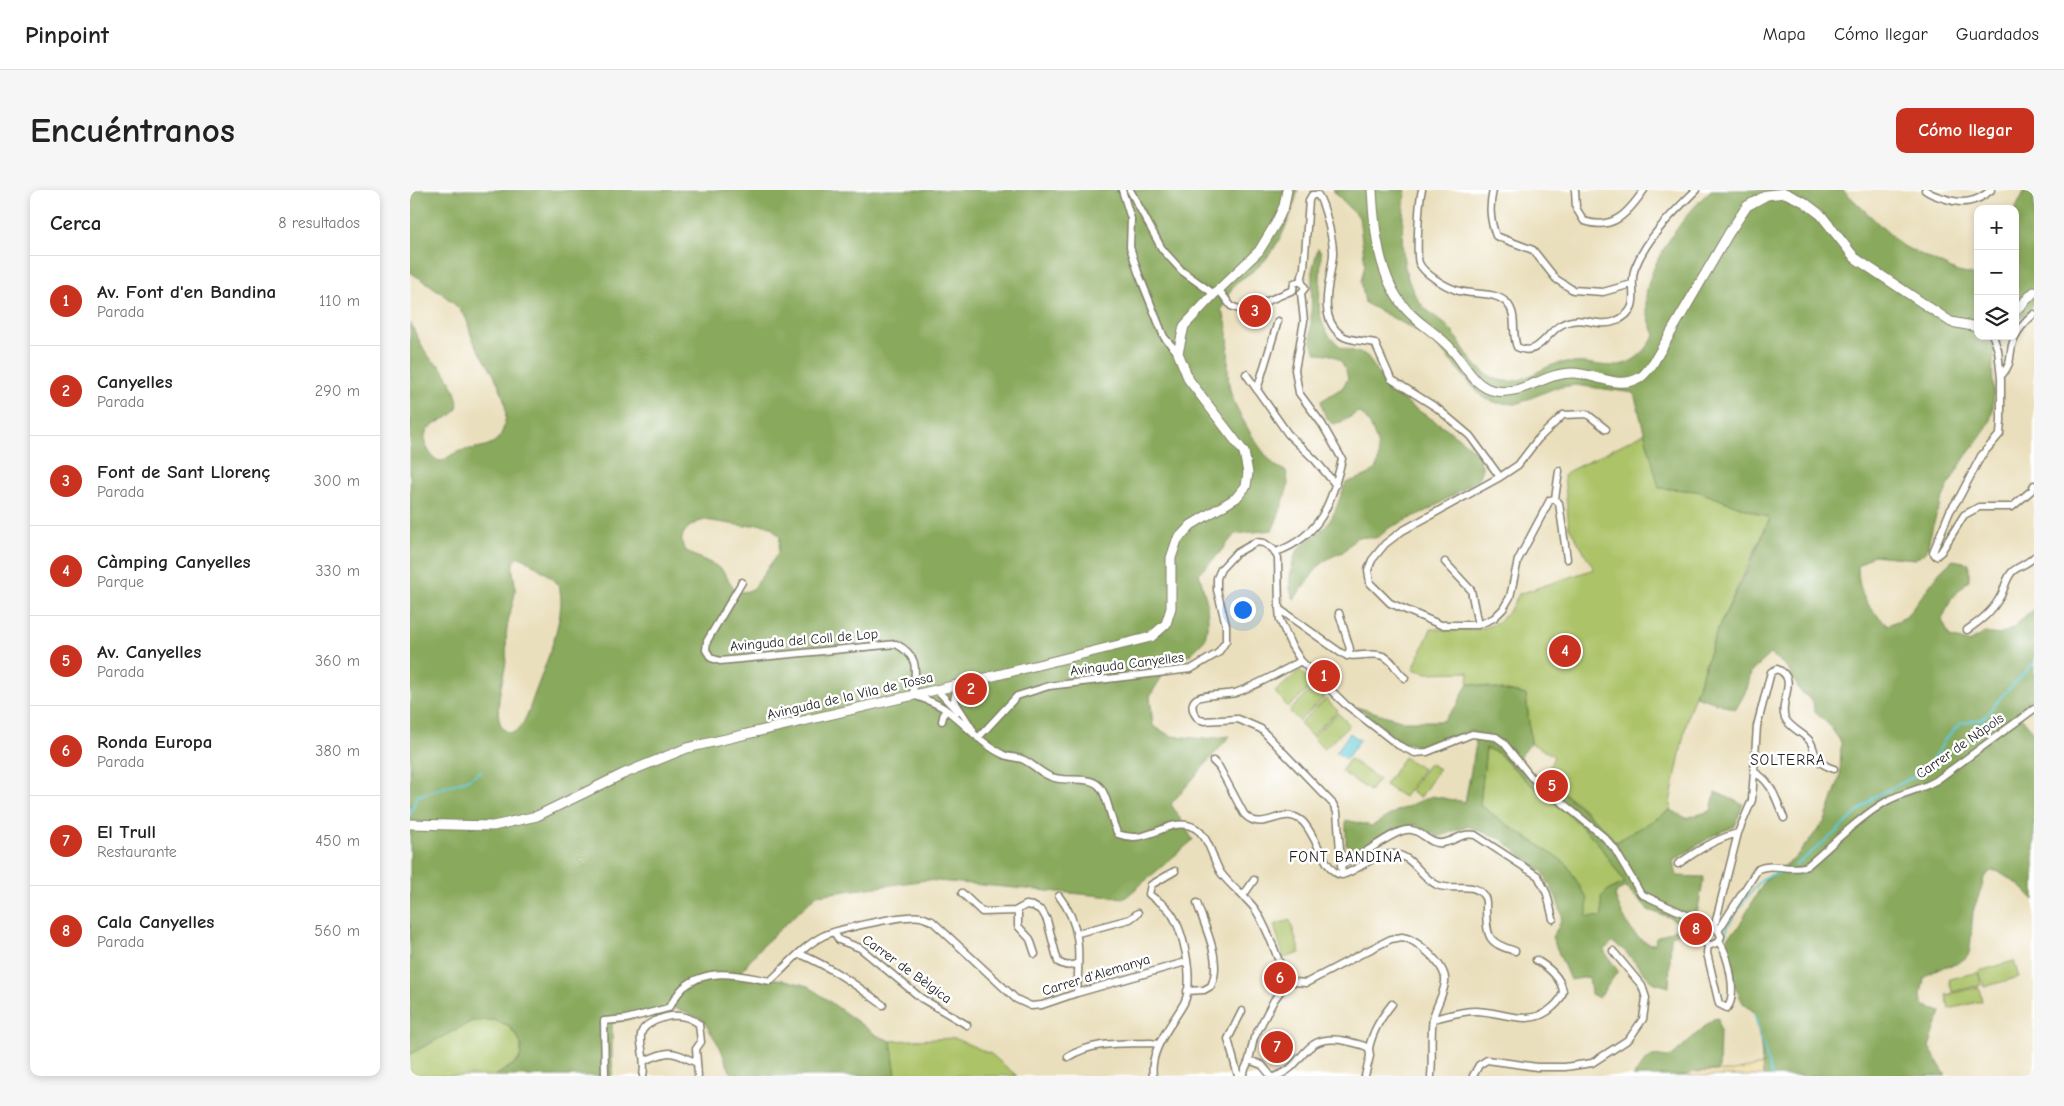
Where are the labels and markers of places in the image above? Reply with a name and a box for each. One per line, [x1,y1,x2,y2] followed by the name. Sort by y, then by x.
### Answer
[1239,292,1271,330] pin: 3
[1549,632,1581,670] pin: 4
[1308,657,1340,695] pin: 1
[955,670,987,708] pin: 2
[1536,767,1568,805] pin: 5
[1680,910,1712,948] pin: 8
[1264,959,1296,997] pin: 6
[1261,1028,1293,1066] pin: 7

